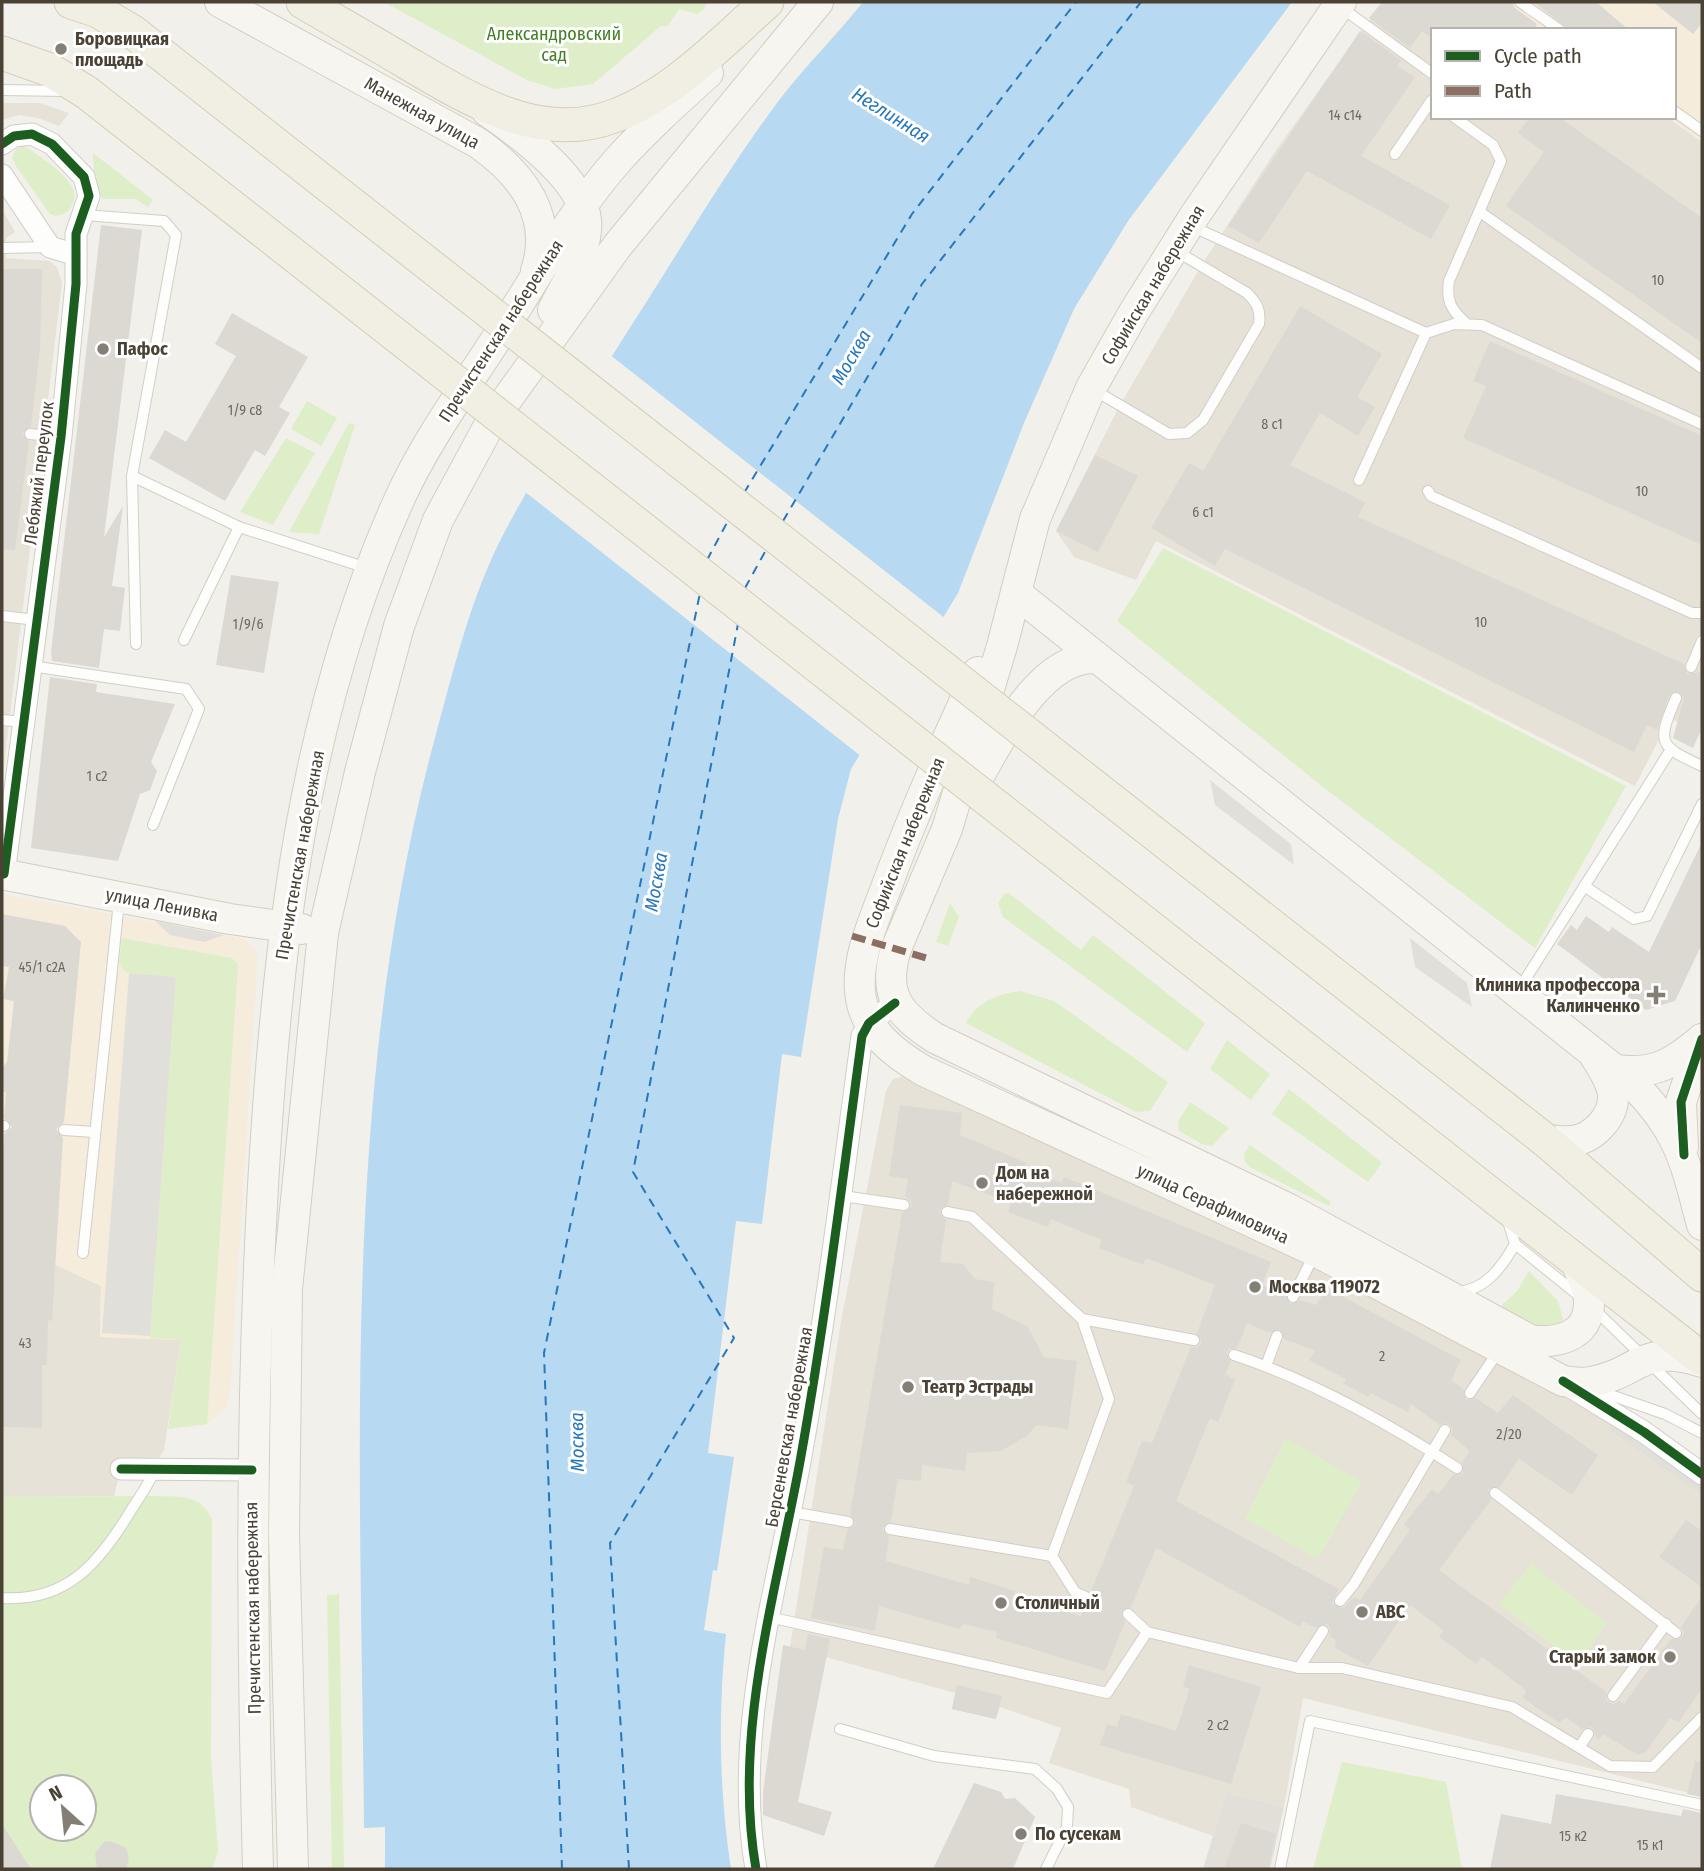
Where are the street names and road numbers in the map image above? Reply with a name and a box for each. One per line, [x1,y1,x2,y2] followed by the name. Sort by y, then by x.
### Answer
[361,72,484,154] street label: Манежная улица
[1097,201,1209,369] street label: Софийская набережная
[434,236,568,426] street label: Пречистенская набережная
[19,399,59,546] street label: Лебяжий переулок
[271,748,329,962] street label: Пречистенская набережная
[861,754,949,932] street label: Софийская набережная
[104,883,220,927] street label: улица Ленивка
[1134,1159,1293,1249] street label: улица Серафимовича
[761,1325,817,1529] street label: Берсеневская набережная
[240,1502,266,1714] street label: Пречистенская набережная

